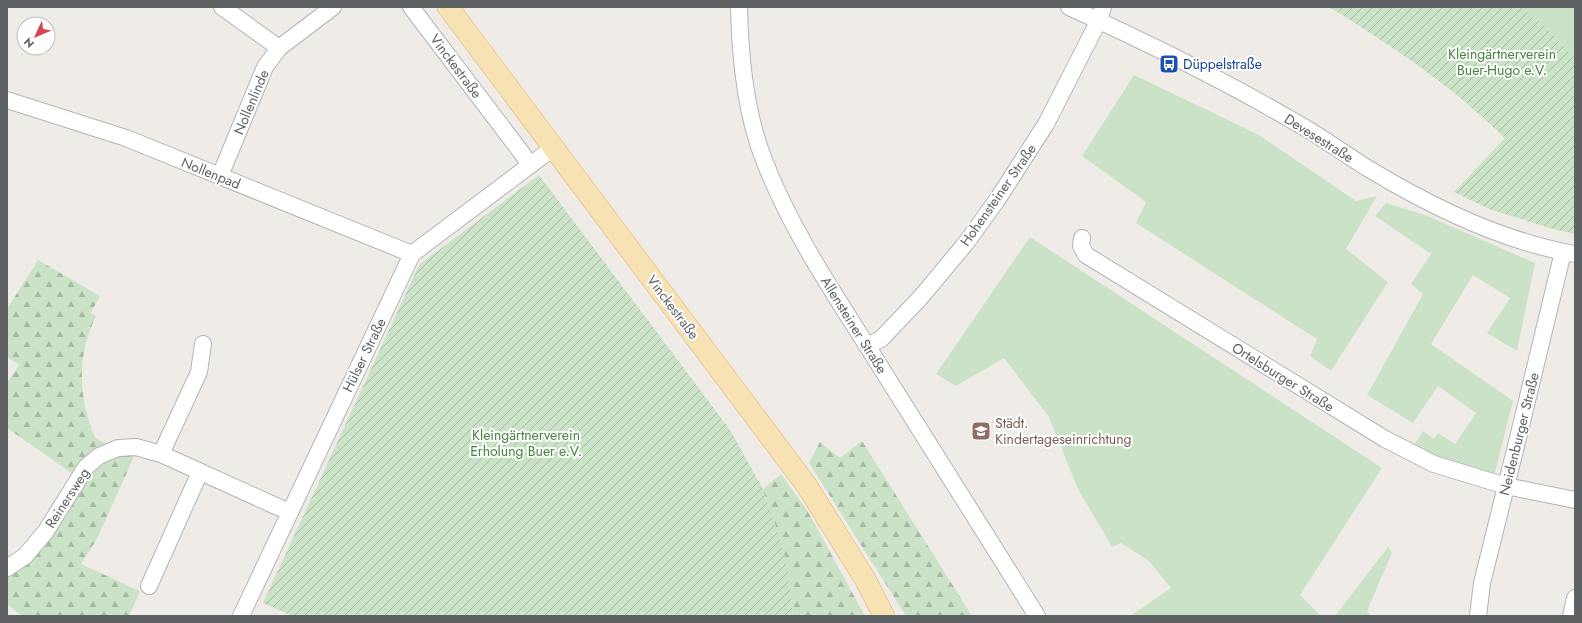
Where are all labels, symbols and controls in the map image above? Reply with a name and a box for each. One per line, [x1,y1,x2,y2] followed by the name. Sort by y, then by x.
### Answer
[16,16,56,56] north arrow
[425,30,487,102] street label: Vinckestraße
[20,34,38,52] text: N
[1448,44,1556,80] park label: Kleingärtnerverein Buer-Hugo e.V.
[1158,53,1180,75] bus stop icon: Düppelstraße
[1183,54,1262,74] place label: Düppelstraße
[228,66,274,138] street label: Nollenlinde
[1281,109,1357,167] street label: Devesestraße
[955,140,1041,250] street label: Hohensteiner Straße
[178,152,244,194] street label: Nollenpad
[642,271,704,343] street label: Vinckestraße
[816,272,892,378] street label: Allensteiner Straße
[337,315,391,395] street label: Hülser Straße
[1228,337,1338,417] street label: Ortelsburger Straße
[1494,370,1544,498] street label: Neidenburger Straße
[995,413,1132,449] place label: Städt. Kindertageseinrichtung
[970,420,992,442] school or university icon: Städt. Kindertageseinrichtung
[470,425,582,461] park label: Kleingärtnerverein Erholung Buer e.V.
[40,464,94,532] street label: Reinersweg

